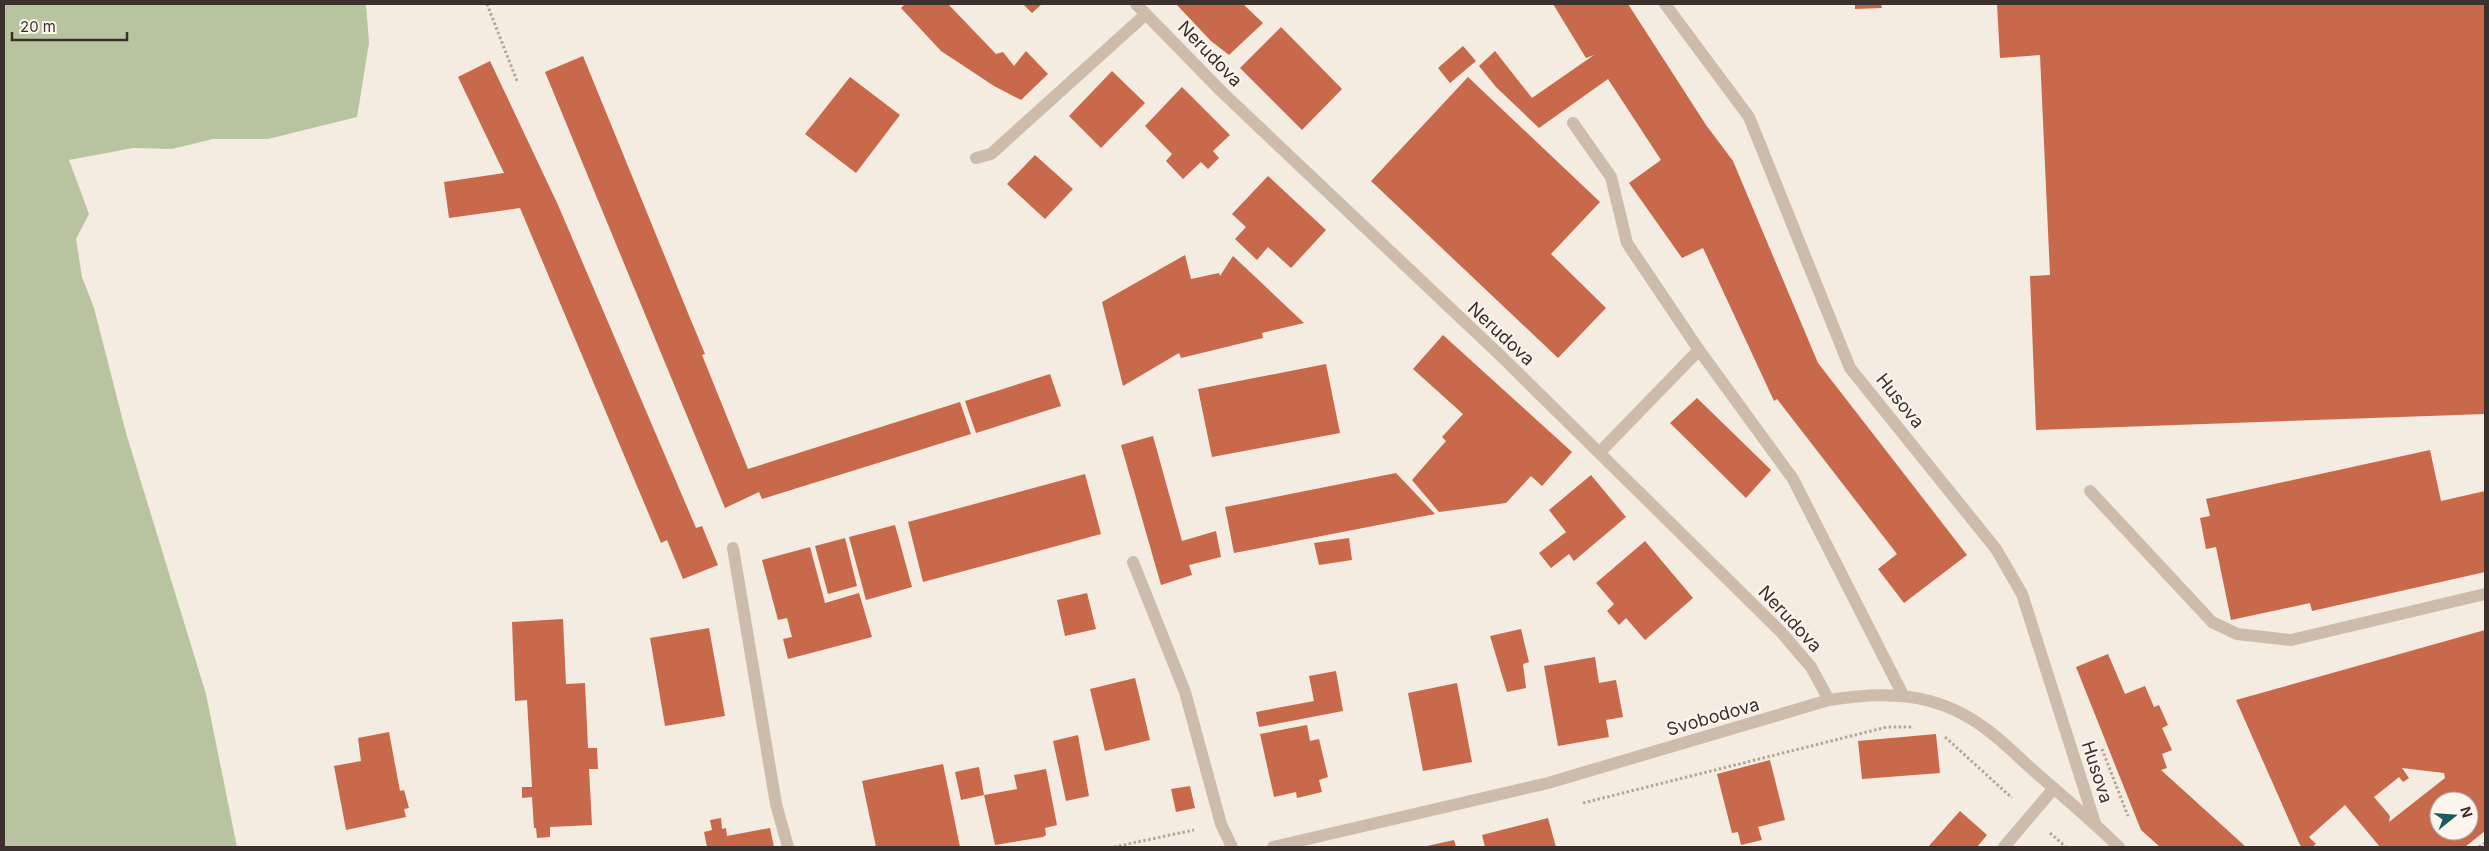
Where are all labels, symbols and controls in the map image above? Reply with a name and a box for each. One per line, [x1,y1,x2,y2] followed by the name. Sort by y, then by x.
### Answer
[12,10,128,42] scale bar
[1174,16,1247,91] street label: Nerudova
[20,17,56,36] text: 20 m
[1464,298,1539,370] street label: Nerudova
[1872,369,1929,432] street label: Husova
[1754,581,1826,656] street label: Nerudova
[1664,693,1762,740] street label: Svobodova
[2078,738,2117,806] street label: Husova
[2429,791,2479,841] north arrow
[2457,804,2477,820] text: N

